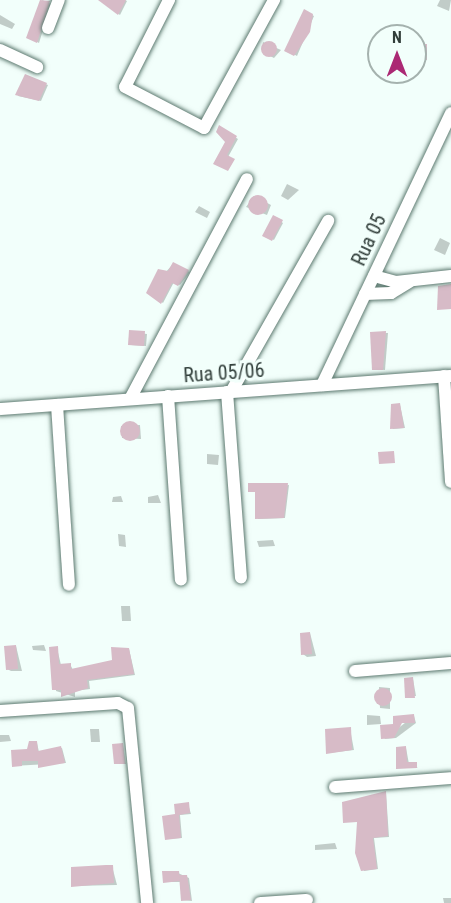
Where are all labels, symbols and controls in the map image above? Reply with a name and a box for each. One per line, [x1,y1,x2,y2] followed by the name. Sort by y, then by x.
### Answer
[367,24,427,84] north arrow
[392,28,402,47] text: N
[347,210,391,270] street label: Rua 05
[183,358,265,388] street label: Rua 05/06

